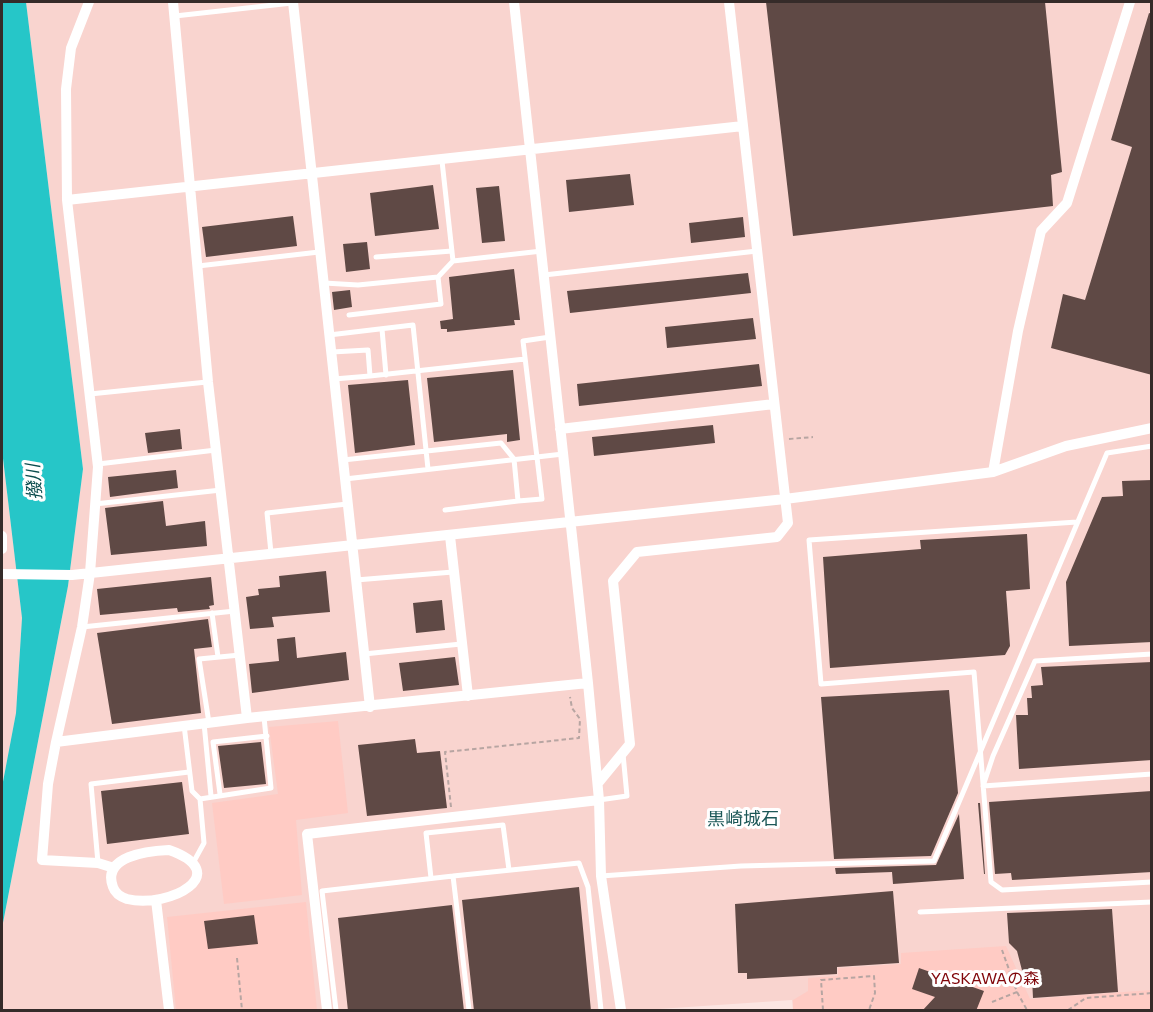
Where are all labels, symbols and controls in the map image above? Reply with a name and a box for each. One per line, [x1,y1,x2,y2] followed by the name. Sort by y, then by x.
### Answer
[22,463,46,501] water label: 撥川
[707,808,779,830] district label: 黒崎城石
[931,969,1039,989] park label: YASKAWAの森

